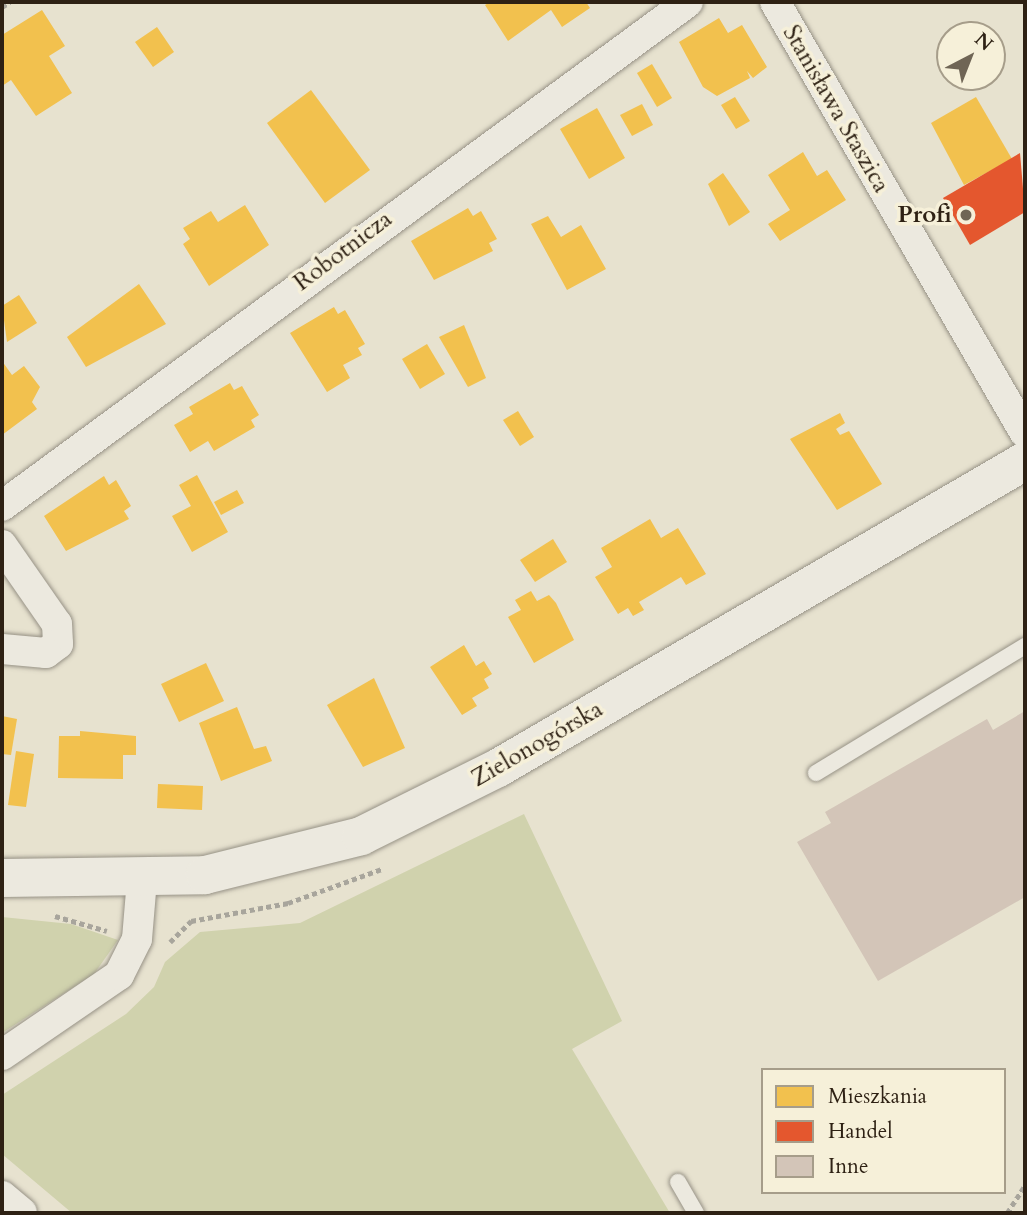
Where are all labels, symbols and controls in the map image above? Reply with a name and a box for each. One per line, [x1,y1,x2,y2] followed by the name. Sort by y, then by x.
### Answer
[776,20,896,198] street label: Stanisława Staszica
[936,21,1006,91] north arrow
[969,27,999,57] text: N
[897,201,952,229] place label: Profi
[288,205,398,297] street label: Robotnicza
[958,207,974,223] marker: Profi
[466,695,608,793] street label: Zielonogórska
[761,1068,1006,1194] legend
[828,1082,927,1111] text: Mieszkania
[828,1117,893,1146] text: Handel
[828,1152,869,1181] text: Inne

